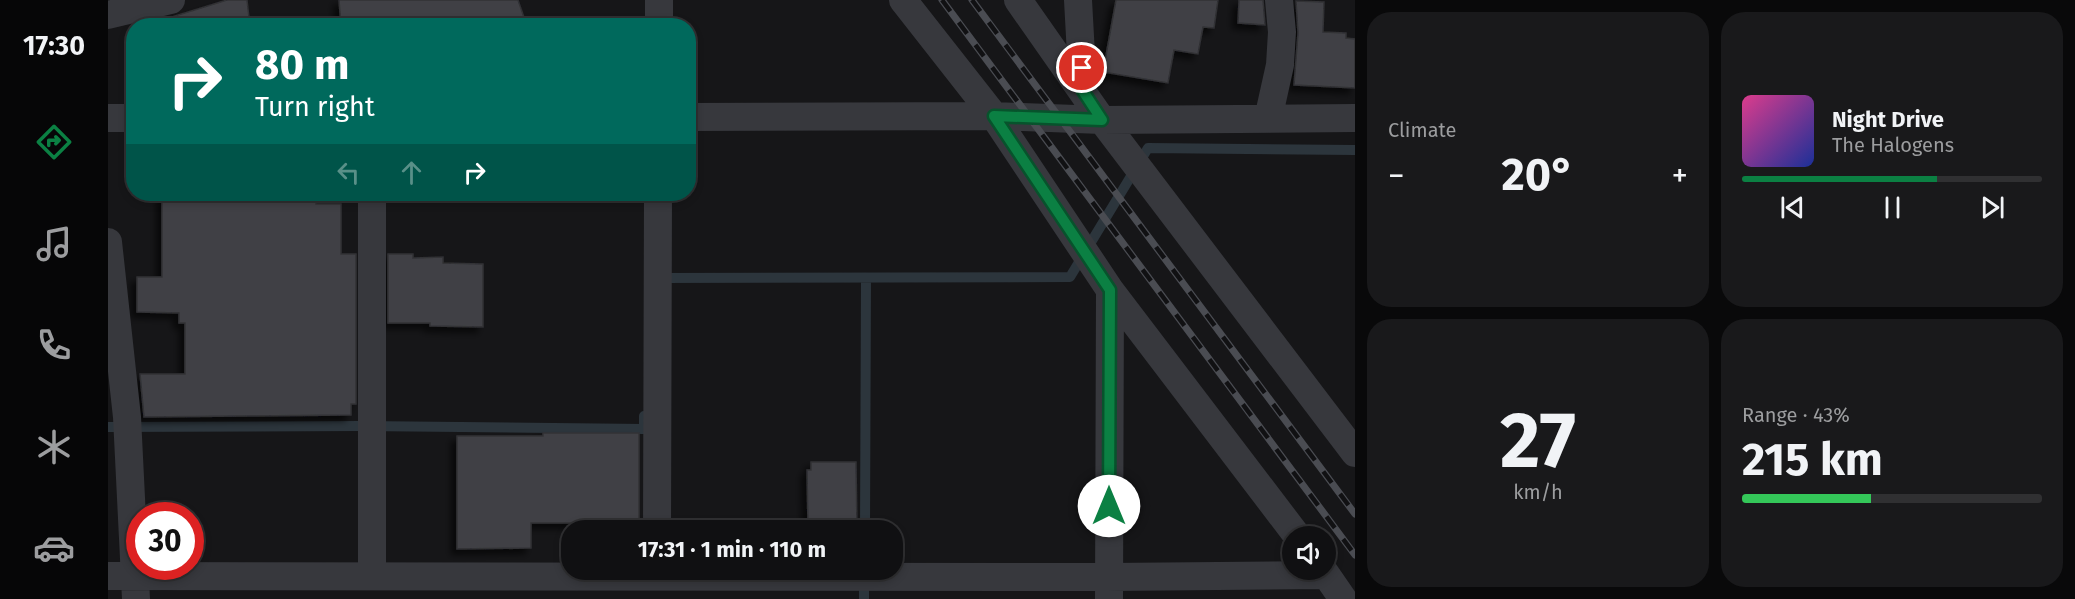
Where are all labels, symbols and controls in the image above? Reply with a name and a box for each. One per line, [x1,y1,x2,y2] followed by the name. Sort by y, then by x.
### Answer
[23,30,85,62] text: 17:30
[255,40,349,90] text: 80 m
[156,42,234,120] icon: right
[1056,42,1107,93] pin
[1065,51,1098,84] icon: arrive
[255,91,375,123] text: Turn right
[1832,106,1944,133] text: Night Drive
[1388,118,1456,142] text: Climate
[33,121,75,163] icon: directions
[1832,133,1954,157] text: The Halogens
[1501,148,1575,202] text: 20°
[332,156,365,189] icon: left
[395,156,428,189] icon: ahead
[458,156,491,189] icon: right
[1388,156,1405,196] text: −
[1672,156,1688,196] text: +
[1776,191,1809,224] icon: previous
[1876,191,1909,224] icon: pause
[1976,191,2009,224] icon: next
[33,223,75,265] icon: music
[33,324,75,366] icon: phone
[1500,394,1576,488] text: 27
[1742,403,1850,427] text: Range · 43%
[33,426,75,468] icon: climate
[1742,433,1883,487] text: 215 km
[1077,474,1141,538] position arrow
[1513,480,1563,504] text: km/h
[126,502,204,580] speed limit sign: 30
[1282,526,1336,580] map controls
[1282,526,1336,580] button: sound
[33,527,75,569] icon: car
[638,536,826,563] text: 17:31 · 1 min · 110 m

